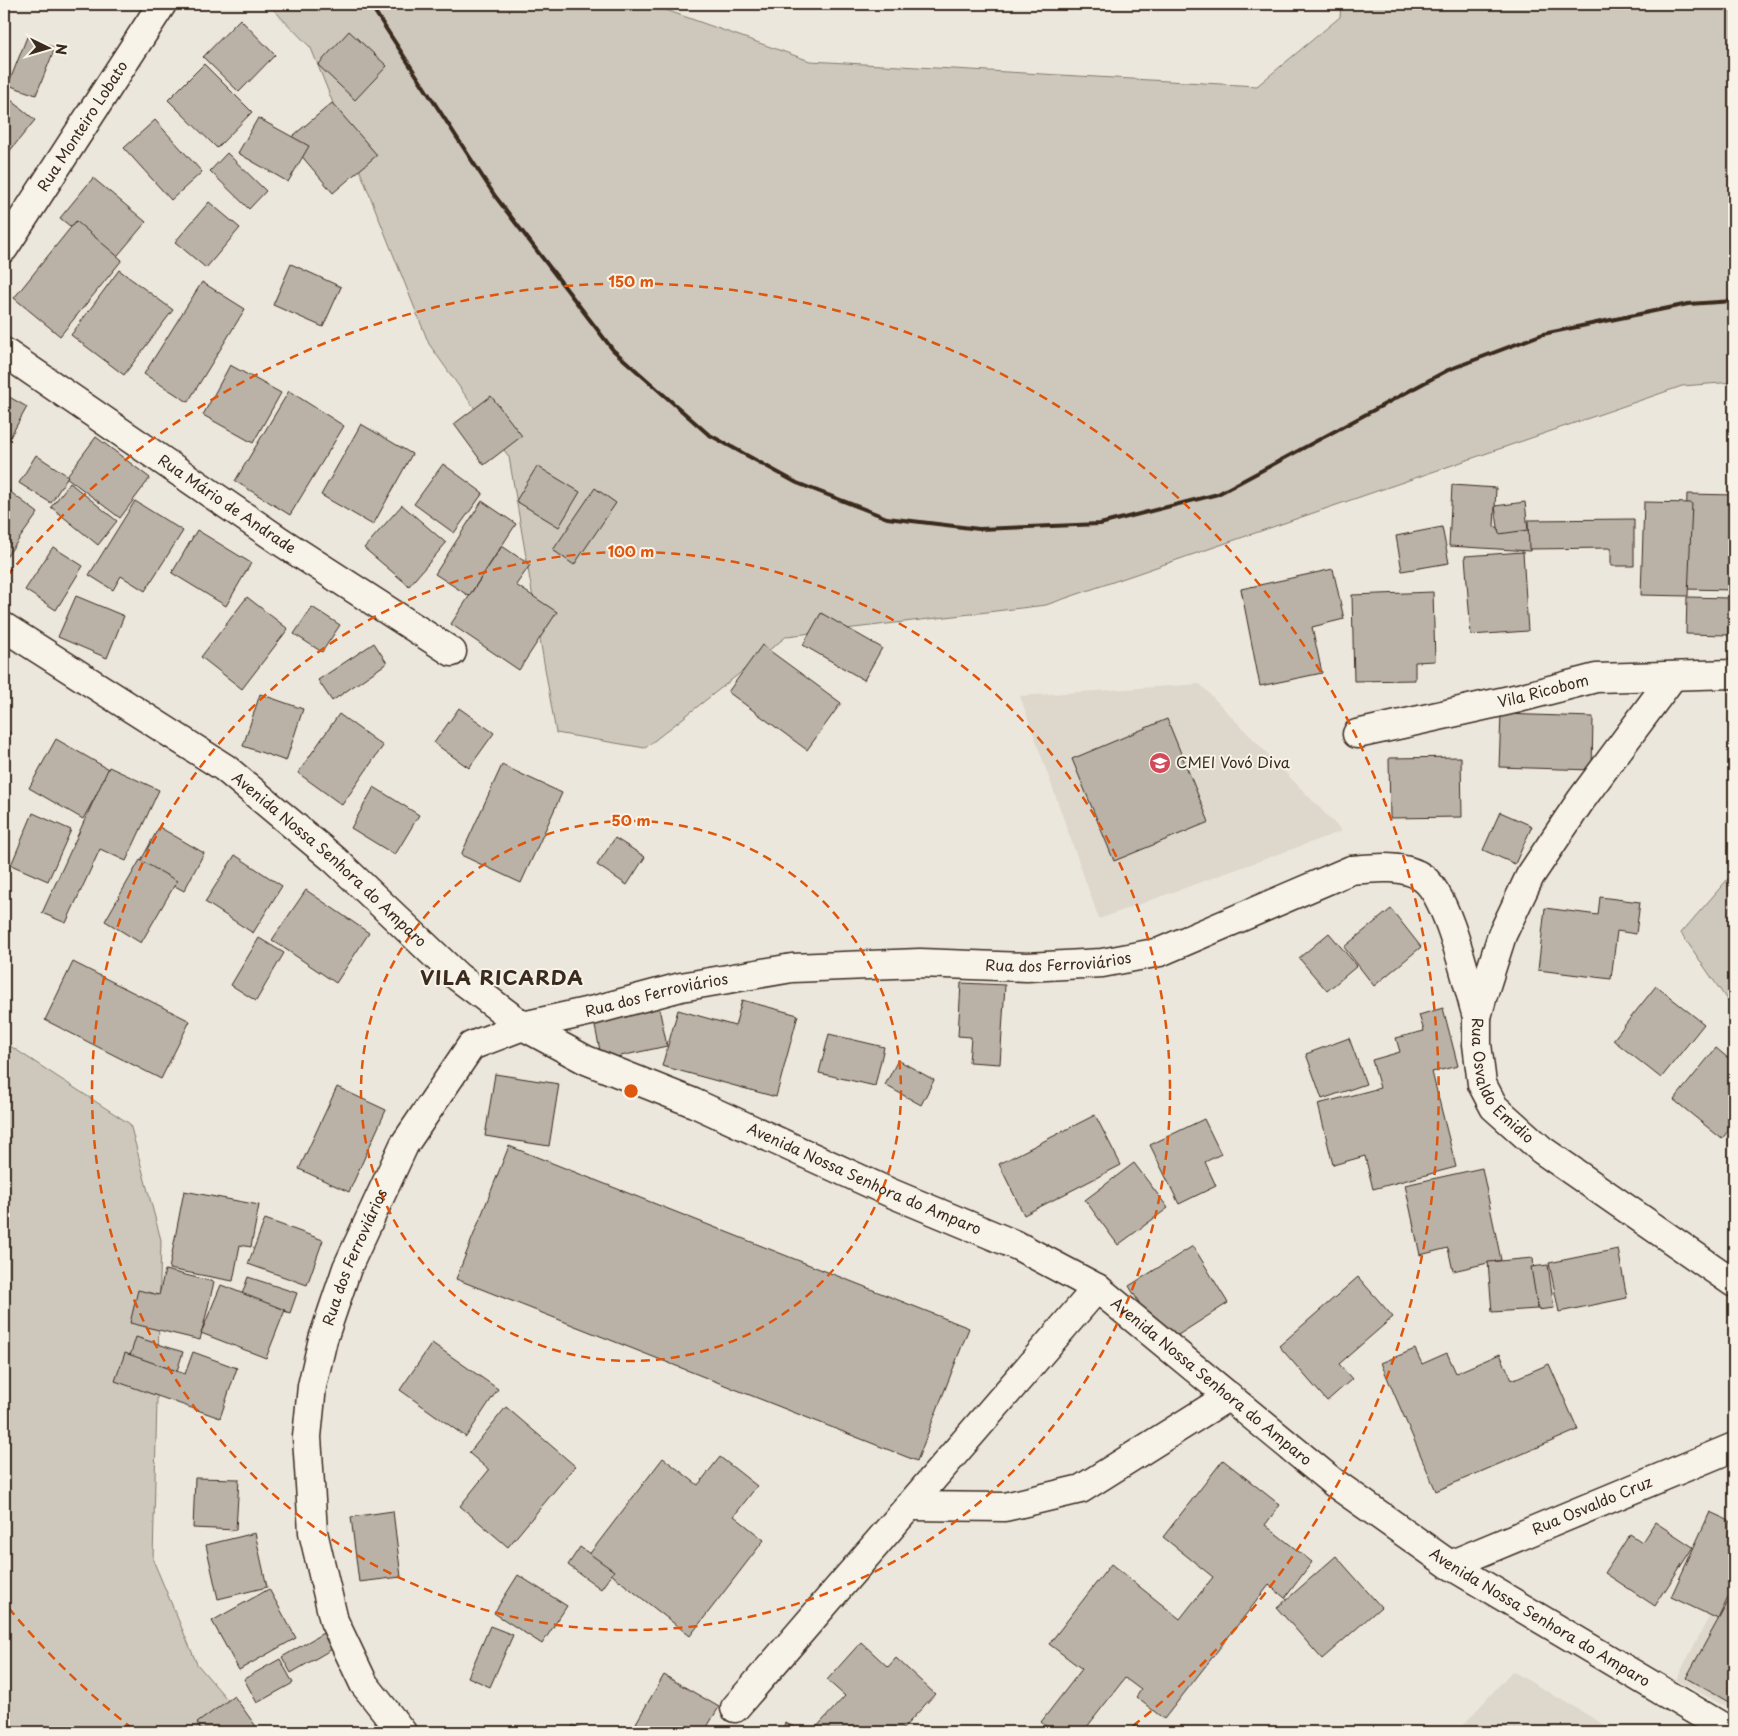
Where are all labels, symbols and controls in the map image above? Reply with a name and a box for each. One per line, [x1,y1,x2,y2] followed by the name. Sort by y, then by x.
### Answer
[22,22,72,72] north arrow
[51,43,72,56] text: N
[31,56,132,195] street label: Rua Monteiro Lobato
[608,269,654,292] text: 150 m
[154,448,301,559] street label: Rua Mário de Andrade
[608,539,654,562] text: 100 m
[1495,667,1591,712] street label: Vila Ricobom
[1176,750,1290,773] place label: CMEI Vovó Diva
[1148,751,1172,775] school or university icon: CMEI Vovó Diva
[228,766,433,952] street label: Avenida Nossa Senhora do Amparo
[612,808,650,831] text: 50 m
[985,945,1133,977] street label: Rua dos Ferroviários
[420,962,584,992] district label: VILA RICARDA
[583,966,730,1022] street label: Rua dos Ferroviários
[1467,1018,1540,1148] street label: Rua Osvaldo Emidio
[622,1082,640,1100] centre of rings
[744,1116,985,1240] street label: Avenida Nossa Senhora do Amparo
[315,1184,392,1328] street label: Rua dos Ferroviários
[1107,1291,1318,1470] street label: Avenida Nossa Senhora do Amparo
[1528,1469,1655,1540] street label: Rua Osvaldo Cruz
[1425,1541,1655,1692] street label: Avenida Nossa Senhora do Amparo

